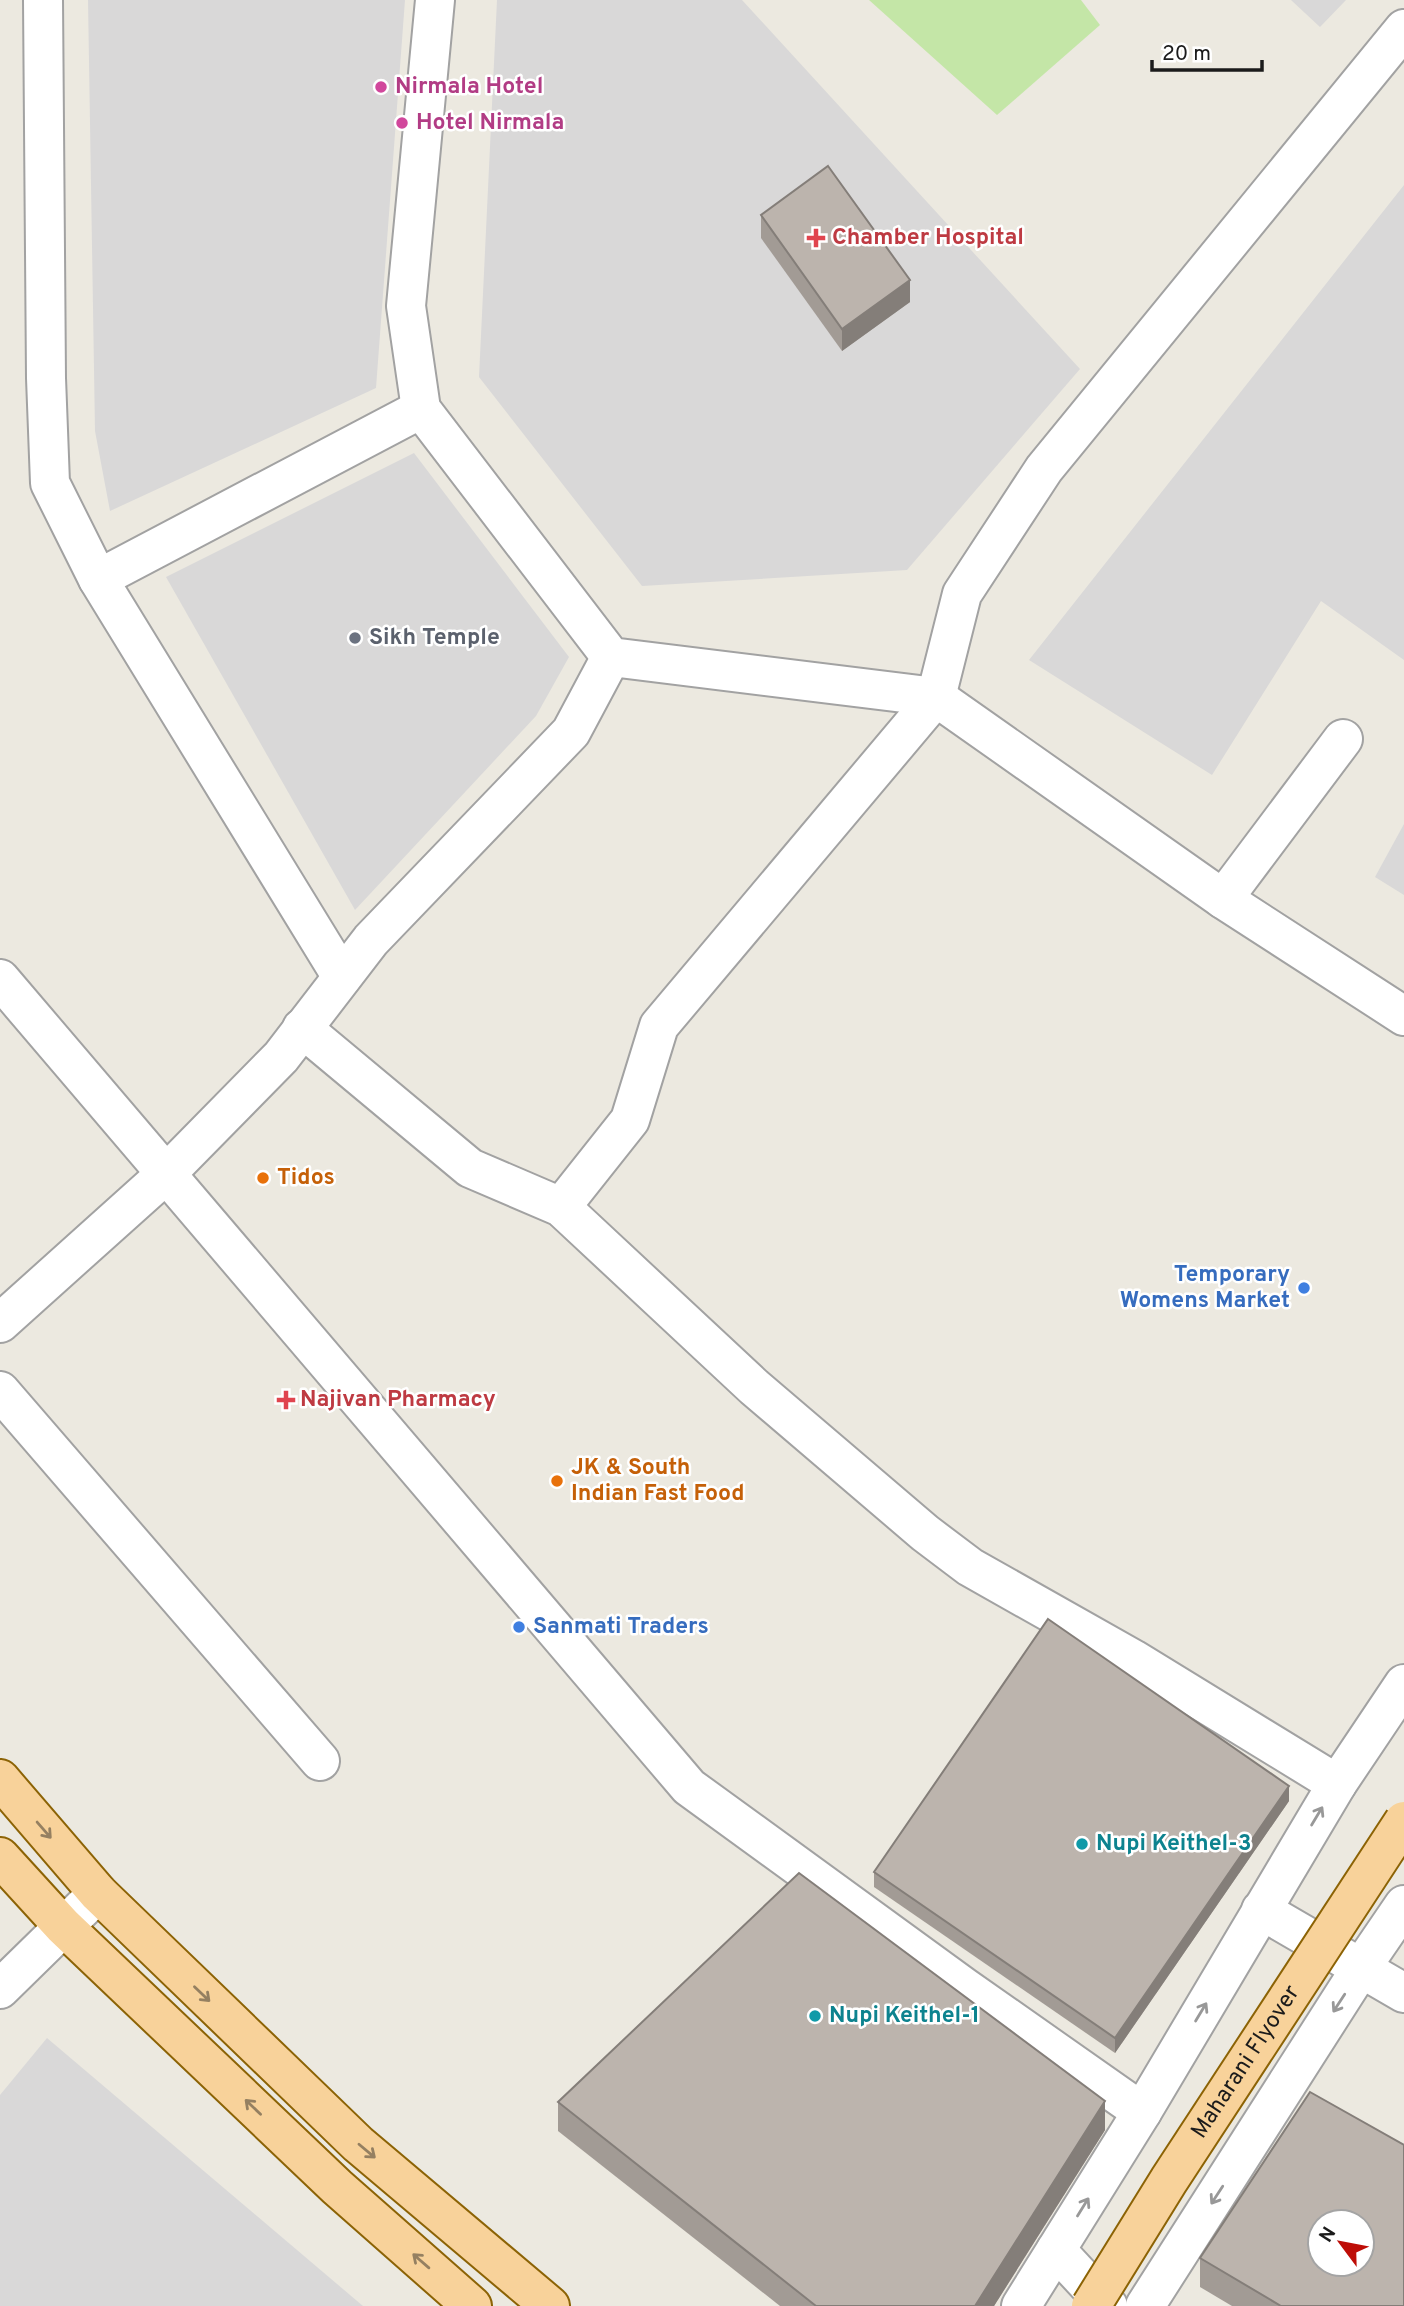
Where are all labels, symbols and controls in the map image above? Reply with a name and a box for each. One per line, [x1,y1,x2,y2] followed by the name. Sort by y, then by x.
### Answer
[1152,28,1262,72] scale bar
[1162,41,1211,68] text: 20 m
[395,73,543,102] place label: Nirmala Hotel
[373,79,389,95] marker: Nirmala Hotel
[416,109,564,138] place label: Hotel Nirmala
[394,115,410,131] marker: Hotel Nirmala
[832,224,1024,253] place label: Chamber Hospital
[806,228,826,248] marker: Chamber Hospital
[369,624,500,653] place label: Sikh Temple
[347,630,363,646] marker: Sikh Temple
[277,1164,335,1193] place label: Tidos
[255,1170,271,1186] marker: Tidos
[1120,1261,1290,1316] place label: Temporary Womens Market
[1296,1280,1312,1296] marker: Temporary Womens Market
[300,1386,496,1415] place label: Najivan Pharmacy
[278,1392,294,1408] marker: Najivan Pharmacy
[571,1454,745,1509] place label: JK & South Indian Fast Food
[549,1473,565,1489] marker: JK & South Indian Fast Food
[533,1613,709,1642] place label: Sanmati Traders
[511,1619,527,1635] marker: Sanmati Traders
[1311,1807,1325,1827] one-way arrow
[36,1821,52,1839] one-way arrow
[1096,1830,1251,1859] place label: Nupi Keithel-3
[1074,1836,1090,1852] marker: Nupi Keithel-3
[1185,1980,1307,2144] street label: Maharani Flyover
[194,1985,211,2002] one-way arrow
[1332,1992,1346,2012] one-way arrow
[829,2002,980,2031] place label: Nupi Keithel-1
[1195,2002,1208,2023] one-way arrow
[807,2008,823,2024] marker: Nupi Keithel-1
[245,2099,262,2116] one-way arrow
[357,2143,375,2159] one-way arrow
[1209,2184,1223,2204] one-way arrow
[1077,2197,1091,2217] one-way arrow
[1306,2208,1376,2278] north arrow
[1314,2223,1342,2247] text: N
[412,2253,430,2269] one-way arrow

